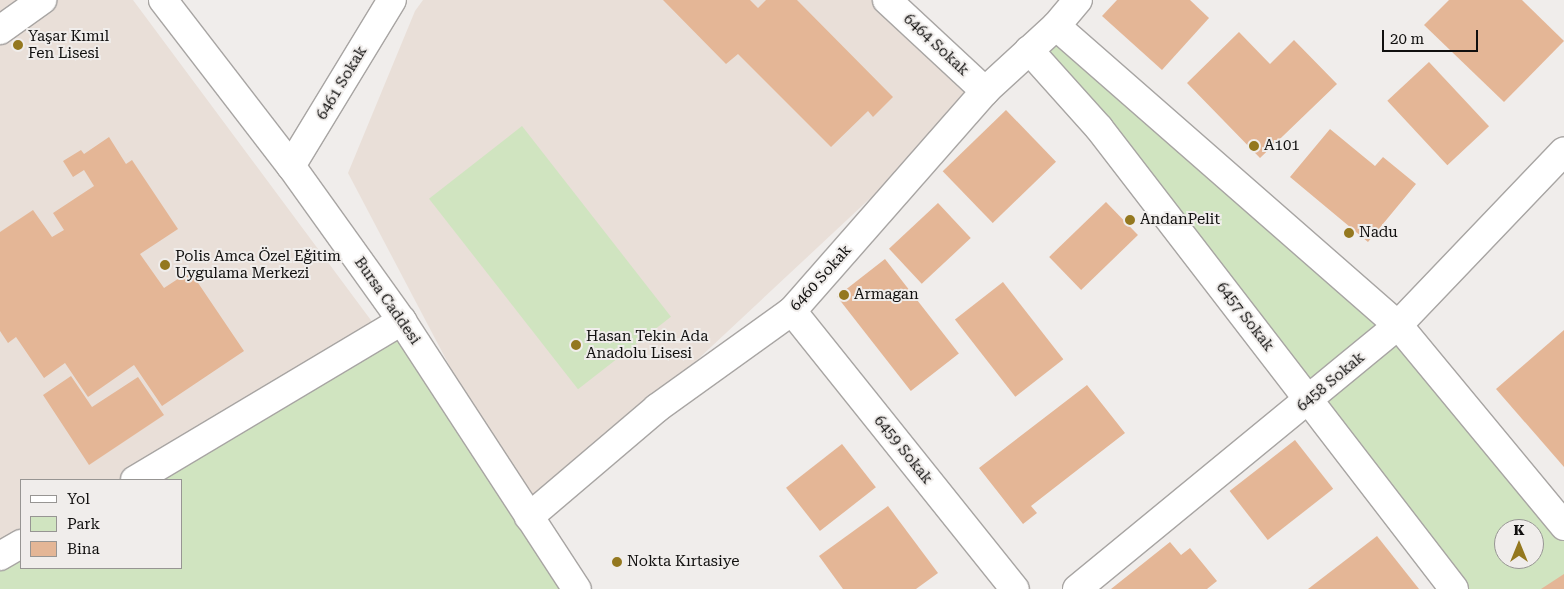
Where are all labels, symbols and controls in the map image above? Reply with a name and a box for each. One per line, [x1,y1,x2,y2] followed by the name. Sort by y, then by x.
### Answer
[900,10,972,80] street label: 6464 Sokak
[1384,20,1480,52] scale bar
[28,27,109,62] place label: Yaşar Kımıl Fen Lisesi
[1390,30,1424,48] text: 20 m
[12,39,24,51] marker: Yaşar Kımıl Fen Lisesi
[313,43,371,123] street label: 6461 Sokak
[1264,137,1300,155] place label: A101
[1248,140,1260,152] marker: A101
[1140,211,1220,229] place label: AndanPelit
[1124,214,1136,226] marker: AndanPelit
[1359,224,1398,242] place label: Nadu
[1343,227,1355,239] marker: Nadu
[787,241,855,315] street label: 6460 Sokak
[175,247,341,282] place label: Polis Amca Özel Eğitim Uygulama Merkezi
[350,254,424,348] street label: Bursa Caddesi
[159,259,171,271] marker: Polis Amca Özel Eğitim Uygulama Merkezi
[1212,279,1278,355] street label: 6457 Sokak
[854,286,919,304] place label: Armagan
[838,289,850,301] marker: Armagan
[586,327,708,362] place label: Hasan Tekin Ada Anadolu Lisesi
[570,339,582,351] marker: Hasan Tekin Ada Anadolu Lisesi
[1294,348,1368,416] street label: 6458 Sokak
[870,412,936,488] street label: 6459 Sokak
[20,479,182,569] legend
[67,490,90,508] text: Yol
[67,515,100,533] text: Park
[1494,519,1544,569] north arrow
[1513,522,1525,538] text: K
[67,540,100,558] text: Bina
[627,553,739,571] place label: Nokta Kırtasiye
[611,556,623,568] marker: Nokta Kırtasiye

